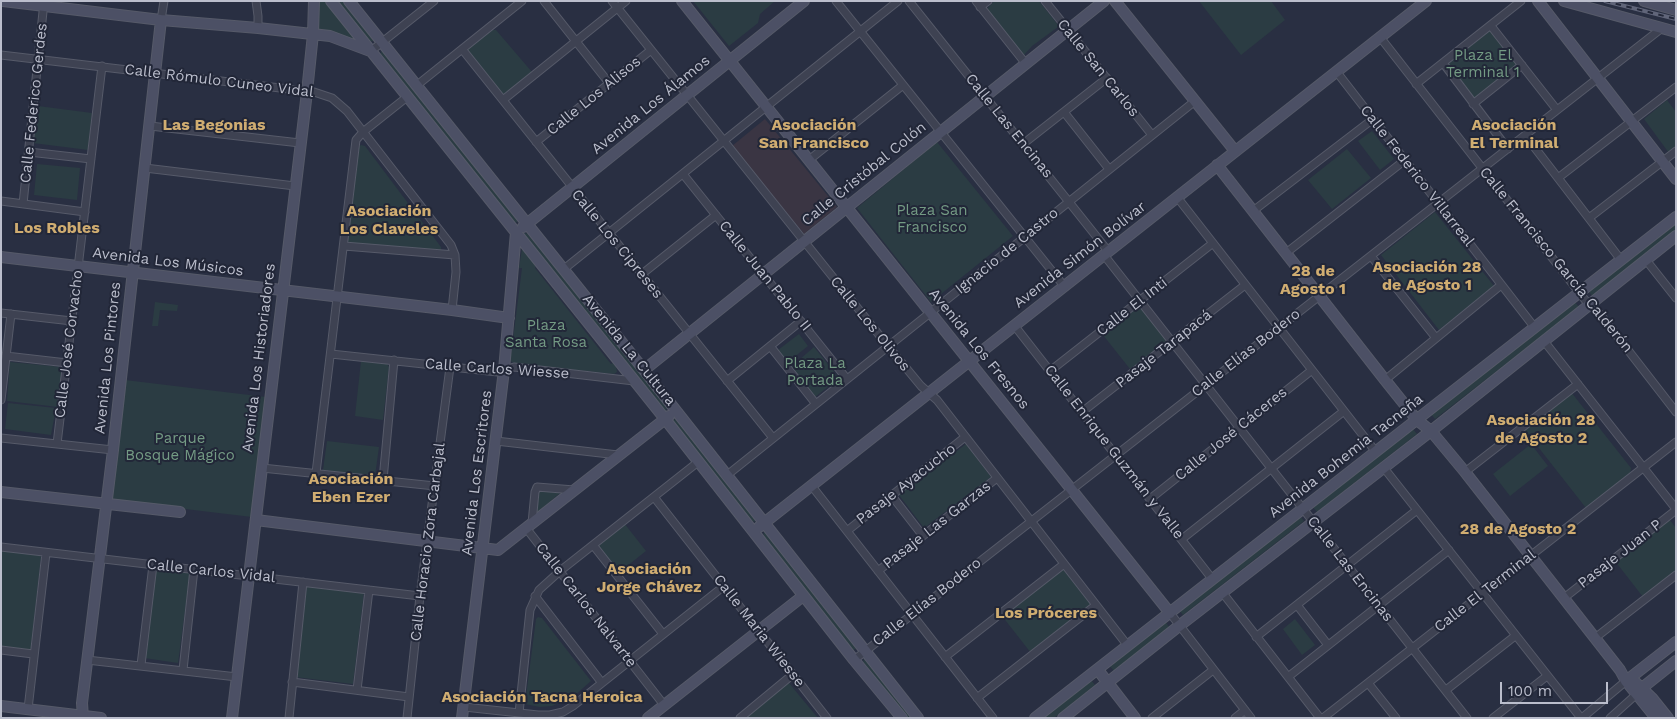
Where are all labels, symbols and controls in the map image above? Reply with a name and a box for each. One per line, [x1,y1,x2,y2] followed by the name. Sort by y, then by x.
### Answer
[1053,16,1143,120] street label: Calle San Carlos
[17,22,51,184] street label: Calle Federico Gerdes
[1446,47,1520,82] park label: Plaza El Terminal 1
[588,52,714,158] street label: Avenida Los Álamos
[543,53,645,139] street label: Calle Los Alisos
[123,60,315,102] street label: Calle Rómulo Cuneo Vidal
[961,70,1057,182] street label: Calle Las Encinas
[1356,102,1478,250] street label: Calle Federico Villarreal
[162,115,266,135] district label: Las Begonias
[759,115,869,153] district label: Asociación San Francisco
[1469,115,1559,153] district label: Asociación El Terminal
[798,118,930,230] street label: Calle Cristóbal Colón
[1476,164,1636,356] street label: Calle Francisco García Calderón
[567,186,667,302] street label: Calle Los Cipreses
[1010,198,1150,312] street label: Avenida Simón Bolívar
[340,201,438,239] district label: Asociación Los Claveles
[896,202,968,237] park label: Plaza San Francisco
[952,204,1062,298] street label: Ignacio de Castro
[715,217,815,335] street label: Calle Juan Pablo II
[14,218,100,238] district label: Los Robles
[91,244,245,280] street label: Avenida Los Músicos
[1372,257,1482,295] district label: Asociación 28 de Agosto 1
[1280,261,1346,299] district label: 28 de Agosto 1
[238,262,280,454] street label: Avenida Los Historiadores
[51,269,87,419] street label: Calle José Corvacho
[826,273,914,375] street label: Calle Los Olivos
[1093,274,1171,340] street label: Calle El Inti
[91,281,125,435] street label: Avenida Los Pintores
[925,285,1033,413] street label: Avenida Los Fresnos
[578,291,680,409] street label: Avenida La Cultura
[1188,305,1304,401] street label: Calle Elías Bodero
[1112,306,1216,392] street label: Pasaje Tarapacá
[505,317,587,352] park label: Plaza Santa Rosa
[424,355,570,383] street label: Calle Carlos Wiesse
[784,355,846,390] park label: Plaza La Portada
[1040,361,1188,543] street label: Calle Enrique Guzmán y Valle
[1171,383,1291,485] street label: Calle José Cáceres
[458,389,496,557] street label: Avenida Los Escritores
[1265,390,1427,522] street label: Avenida Bohemia Tacneña
[1486,410,1596,448] district label: Asociación 28 de Agosto 2
[125,430,235,465] park label: Parque Bosque Mágico
[853,440,959,528] street label: Pasaje Ayacucho
[407,442,449,642] street label: Calle Horacio Zora Carbajal
[308,469,394,507] district label: Asociación Eben Ezer
[879,477,995,573] street label: Pasaje Las Garzas
[1303,513,1397,625] street label: Calle Las Encinas
[1574,516,1666,592] street label: Pasaje Juan P
[1460,519,1576,539] district label: 28 de Agosto 2
[532,539,640,671] street label: Calle Carlos Nalvarte
[1431,546,1539,636] street label: Calle El Terminal
[869,554,985,650] street label: Calle Elías Bodero
[146,555,276,587] street label: Calle Carlos Vidal
[596,559,702,597] district label: Asociación Jorge Chávez
[709,571,809,691] street label: Calle Maria Wiesse
[995,603,1097,623] district label: Los Próceres
[1502,672,1610,704] scale bar
[1508,682,1552,700] text: 100 m
[441,687,643,707] district label: Asociación Tacna Heroica

